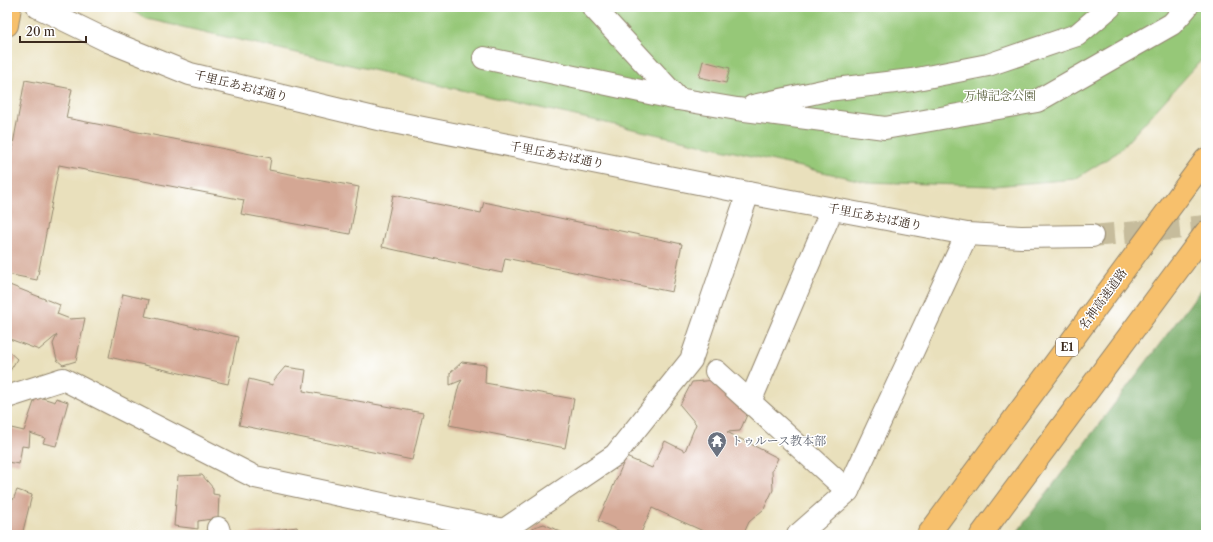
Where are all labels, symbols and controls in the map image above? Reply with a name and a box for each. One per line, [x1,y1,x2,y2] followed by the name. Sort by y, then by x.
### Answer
[20,18,86,44] scale bar
[26,24,55,39] text: 20 m
[193,67,290,104] street label: 千里丘あおば通り
[964,88,1036,103] park label: 万博記念公園
[509,138,606,171] street label: 千里丘あおば通り
[827,200,924,233] street label: 千里丘あおば通り
[1075,265,1130,332] street label: 名神高速道路
[1056,338,1078,356] road number: E1
[706,430,728,458] temple icon: トゥルース教本部
[731,433,826,448] place label: トゥルース教本部

